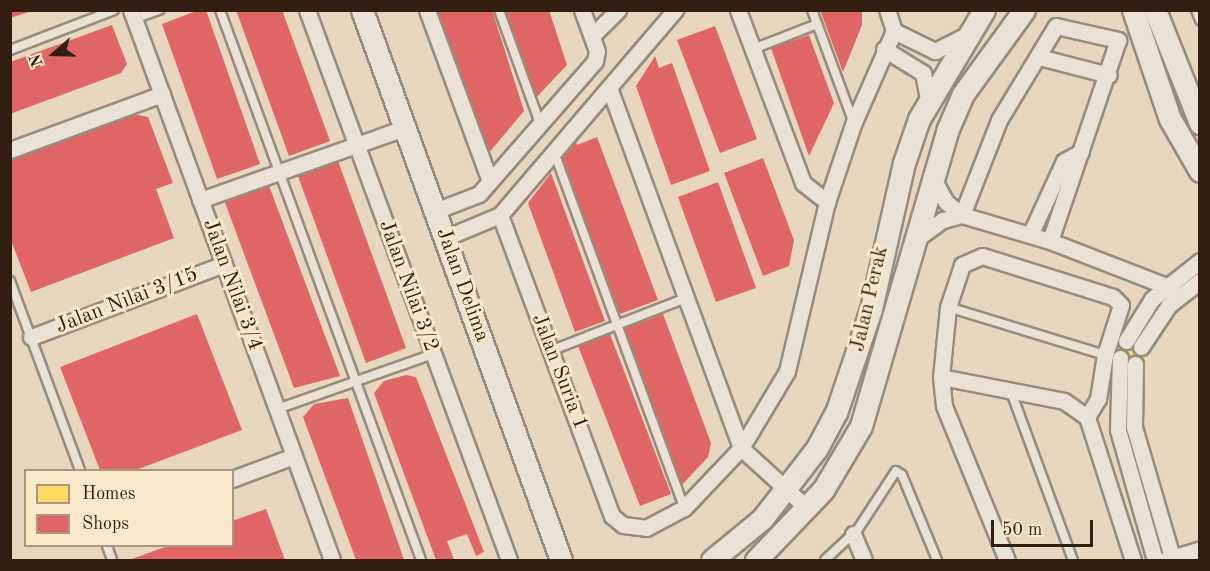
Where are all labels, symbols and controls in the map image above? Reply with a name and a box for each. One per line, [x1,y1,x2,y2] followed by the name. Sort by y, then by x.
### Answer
[24,24,84,84] north arrow
[27,52,47,69] text: N
[197,216,267,354] street label: Jalan Nilai 3/4
[373,217,443,355] street label: Jalan Nilai 3/2
[430,225,494,345] street label: Jalan Delima
[846,244,894,354] street label: Jalan Perak
[52,262,202,340] street label: Jalan Nilai 3/15
[525,311,593,433] street label: Jalan Suria 1
[24,469,234,547] legend
[82,485,136,503] text: Homes
[994,508,1096,546] scale bar
[82,515,129,533] text: Shops
[1002,521,1042,539] text: 50 m

